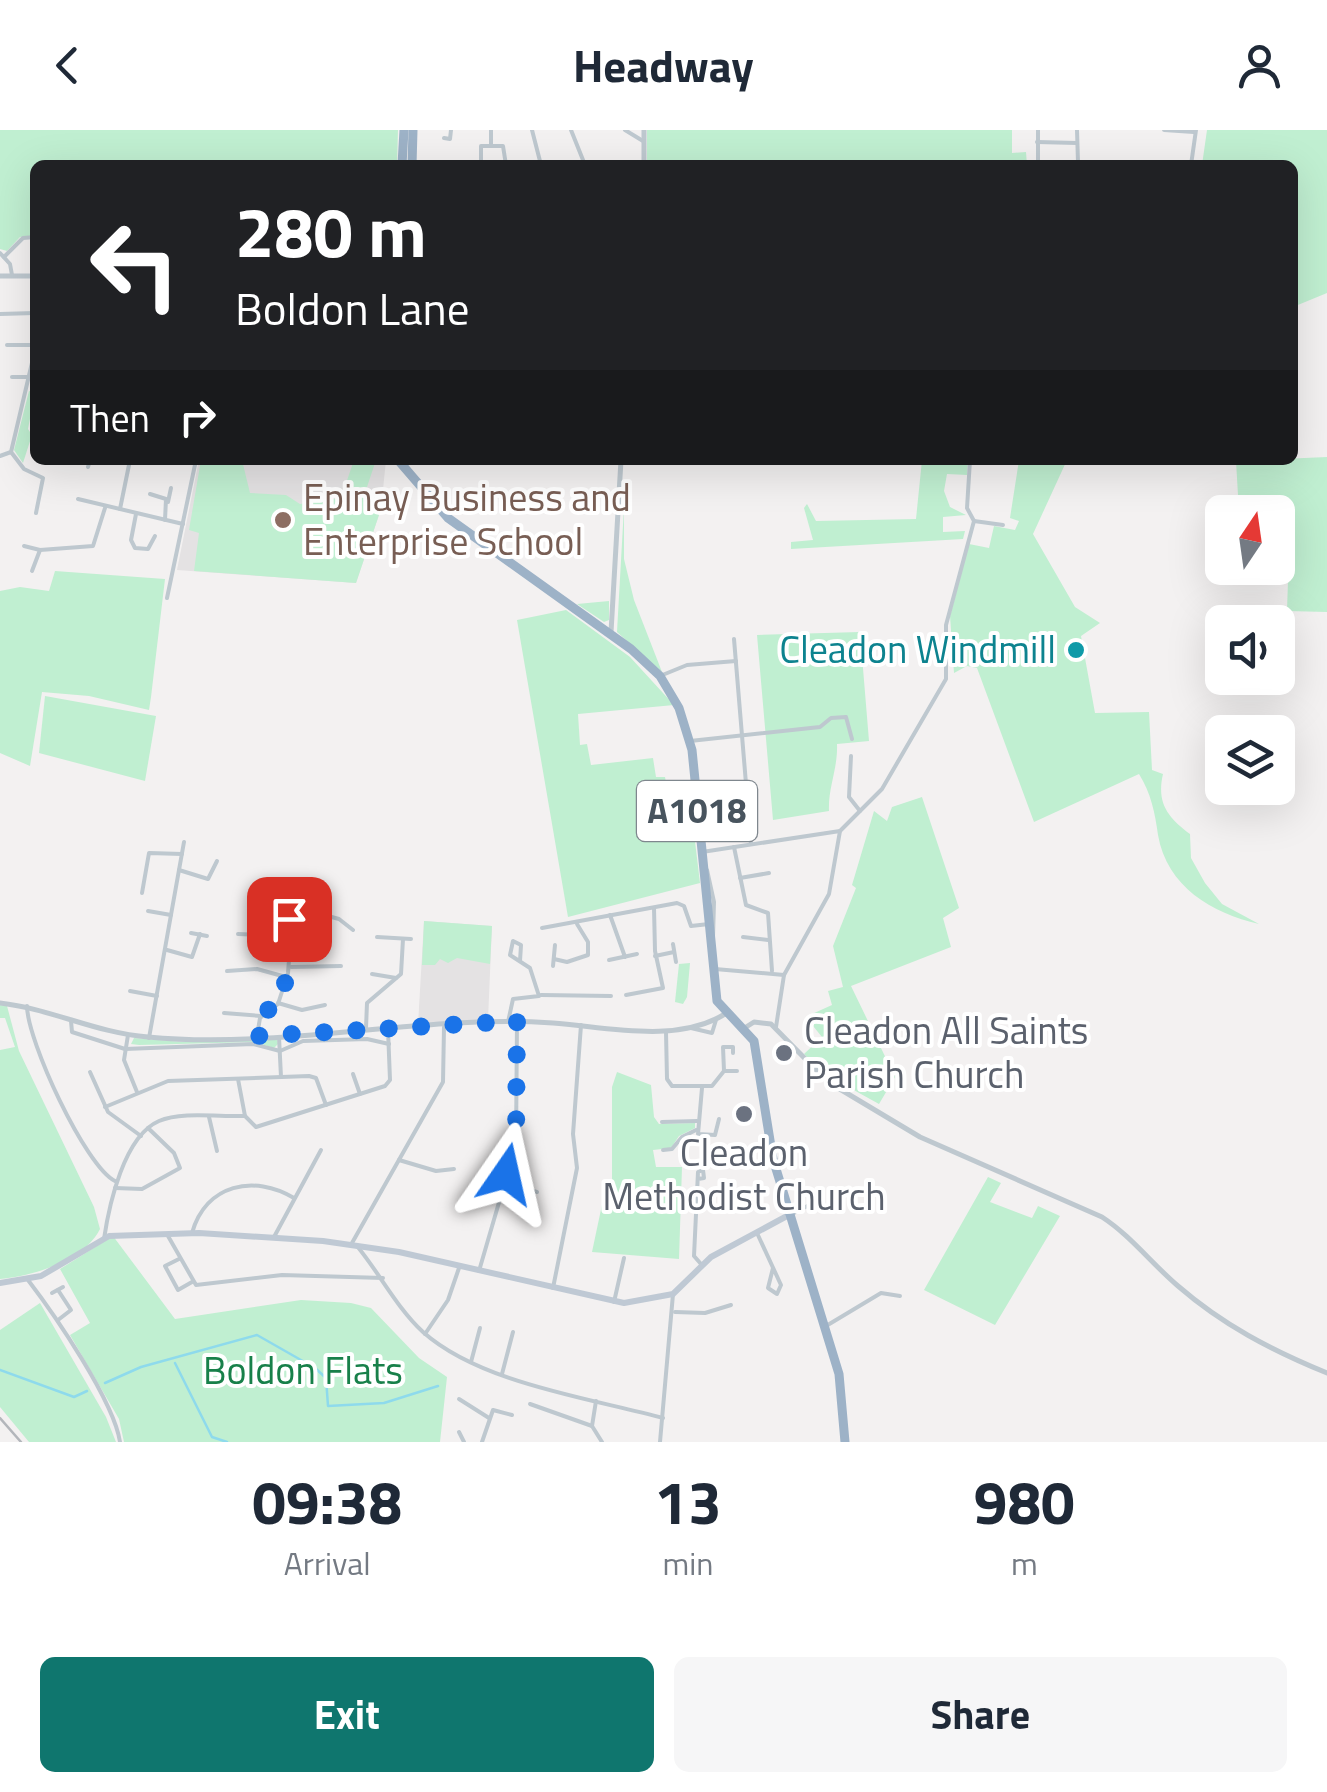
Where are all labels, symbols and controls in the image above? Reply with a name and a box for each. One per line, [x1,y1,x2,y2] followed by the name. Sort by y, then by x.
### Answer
[573,31,754,99] text: Headway
[40,38,95,93] icon: back
[1232,38,1287,93] icon: person
[235,178,427,284] text: 280 m
[70,200,200,330] icon: left
[235,274,470,342] text: Boldon Lane
[70,389,150,447] text: Then
[170,390,225,445] icon: right
[303,468,631,570] place label: Epinay Business and Enterprise School
[1205,495,1295,585] north arrow
[1205,495,1295,805] map controls
[272,509,294,531] marker: Epinay Business and Enterprise School
[1205,605,1295,695] button: sound
[779,620,1056,678] place label: Cleadon Windmill
[1065,639,1087,661] marker: Cleadon Windmill
[1205,715,1295,805] button: layers
[637,781,757,841] road number: A1018
[247,877,332,962] pin
[262,892,317,947] icon: arrive
[804,1001,1088,1103] place label: Cleadon All Saints Parish Church
[773,1042,795,1064] marker: Cleadon All Saints Parish Church
[733,1103,755,1125] marker: Cleadon Methodist Church
[454,1122,558,1226] position arrow
[602,1123,886,1225] place label: Cleadon Methodist Church
[203,1341,403,1399] park label: Boldon Flats
[252,1456,402,1547] text: 09:38
[654,1456,722,1547] text: 13
[974,1456,1075,1547] text: 980
[284,1539,371,1587] text: Arrival
[662,1539,713,1587] text: min
[1011,1539,1038,1587] text: m
[40,1657,654,1772] button: Exit
[674,1657,1287,1772] button: Share

